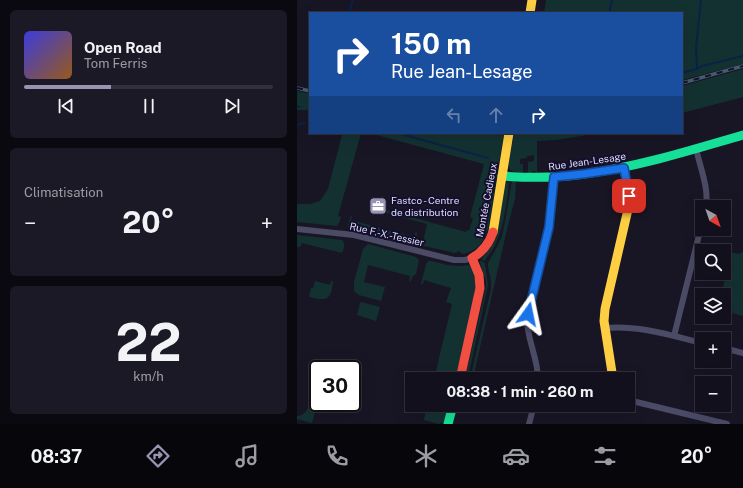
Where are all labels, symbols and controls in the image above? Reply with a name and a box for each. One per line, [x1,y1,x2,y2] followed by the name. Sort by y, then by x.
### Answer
[391,27,471,60] text: 150 m
[325,28,377,80] icon: right
[84,39,162,56] text: Open Road
[84,56,147,71] text: Tom Ferris
[391,61,533,82] text: Rue Jean-Lesage
[55,95,77,117] icon: previous
[138,95,160,117] icon: pause
[221,95,243,117] icon: next
[443,104,465,126] icon: left
[485,104,507,126] icon: ahead
[527,104,549,126] icon: right
[547,150,627,172] street label: Rue Jean-Lesage
[473,162,499,238] street label: Montée Cadieux
[612,179,646,213] pin
[24,185,103,200] text: Climatisation
[618,185,640,207] icon: arrive
[391,194,460,218] place label: Fastco - Centre de distribution
[368,196,388,216] office icon: Fastco - Centre de distribution
[695,200,731,236] north arrow
[695,200,731,412] map controls
[122,204,175,240] text: 20°
[24,210,36,236] text: −
[261,210,273,236] text: +
[349,220,425,248] street label: Rue F.-X.-Tessier
[695,244,731,280] button: search
[695,288,731,324] button: layers
[507,293,549,335] position arrow
[115,312,182,373] text: 22
[695,332,731,368] button: +
[309,360,361,412] speed limit sign: 30
[133,369,164,384] text: km/h
[695,376,731,412] button: −
[447,383,593,400] text: 08:38 · 1 min · 260 m
[144,442,172,470] icon: directions
[233,442,261,470] icon: music
[323,442,351,470] icon: phone
[412,442,440,470] icon: climate
[502,442,530,470] icon: car
[591,442,619,470] icon: filters
[31,446,82,467] text: 08:37
[681,446,712,467] text: 20°

